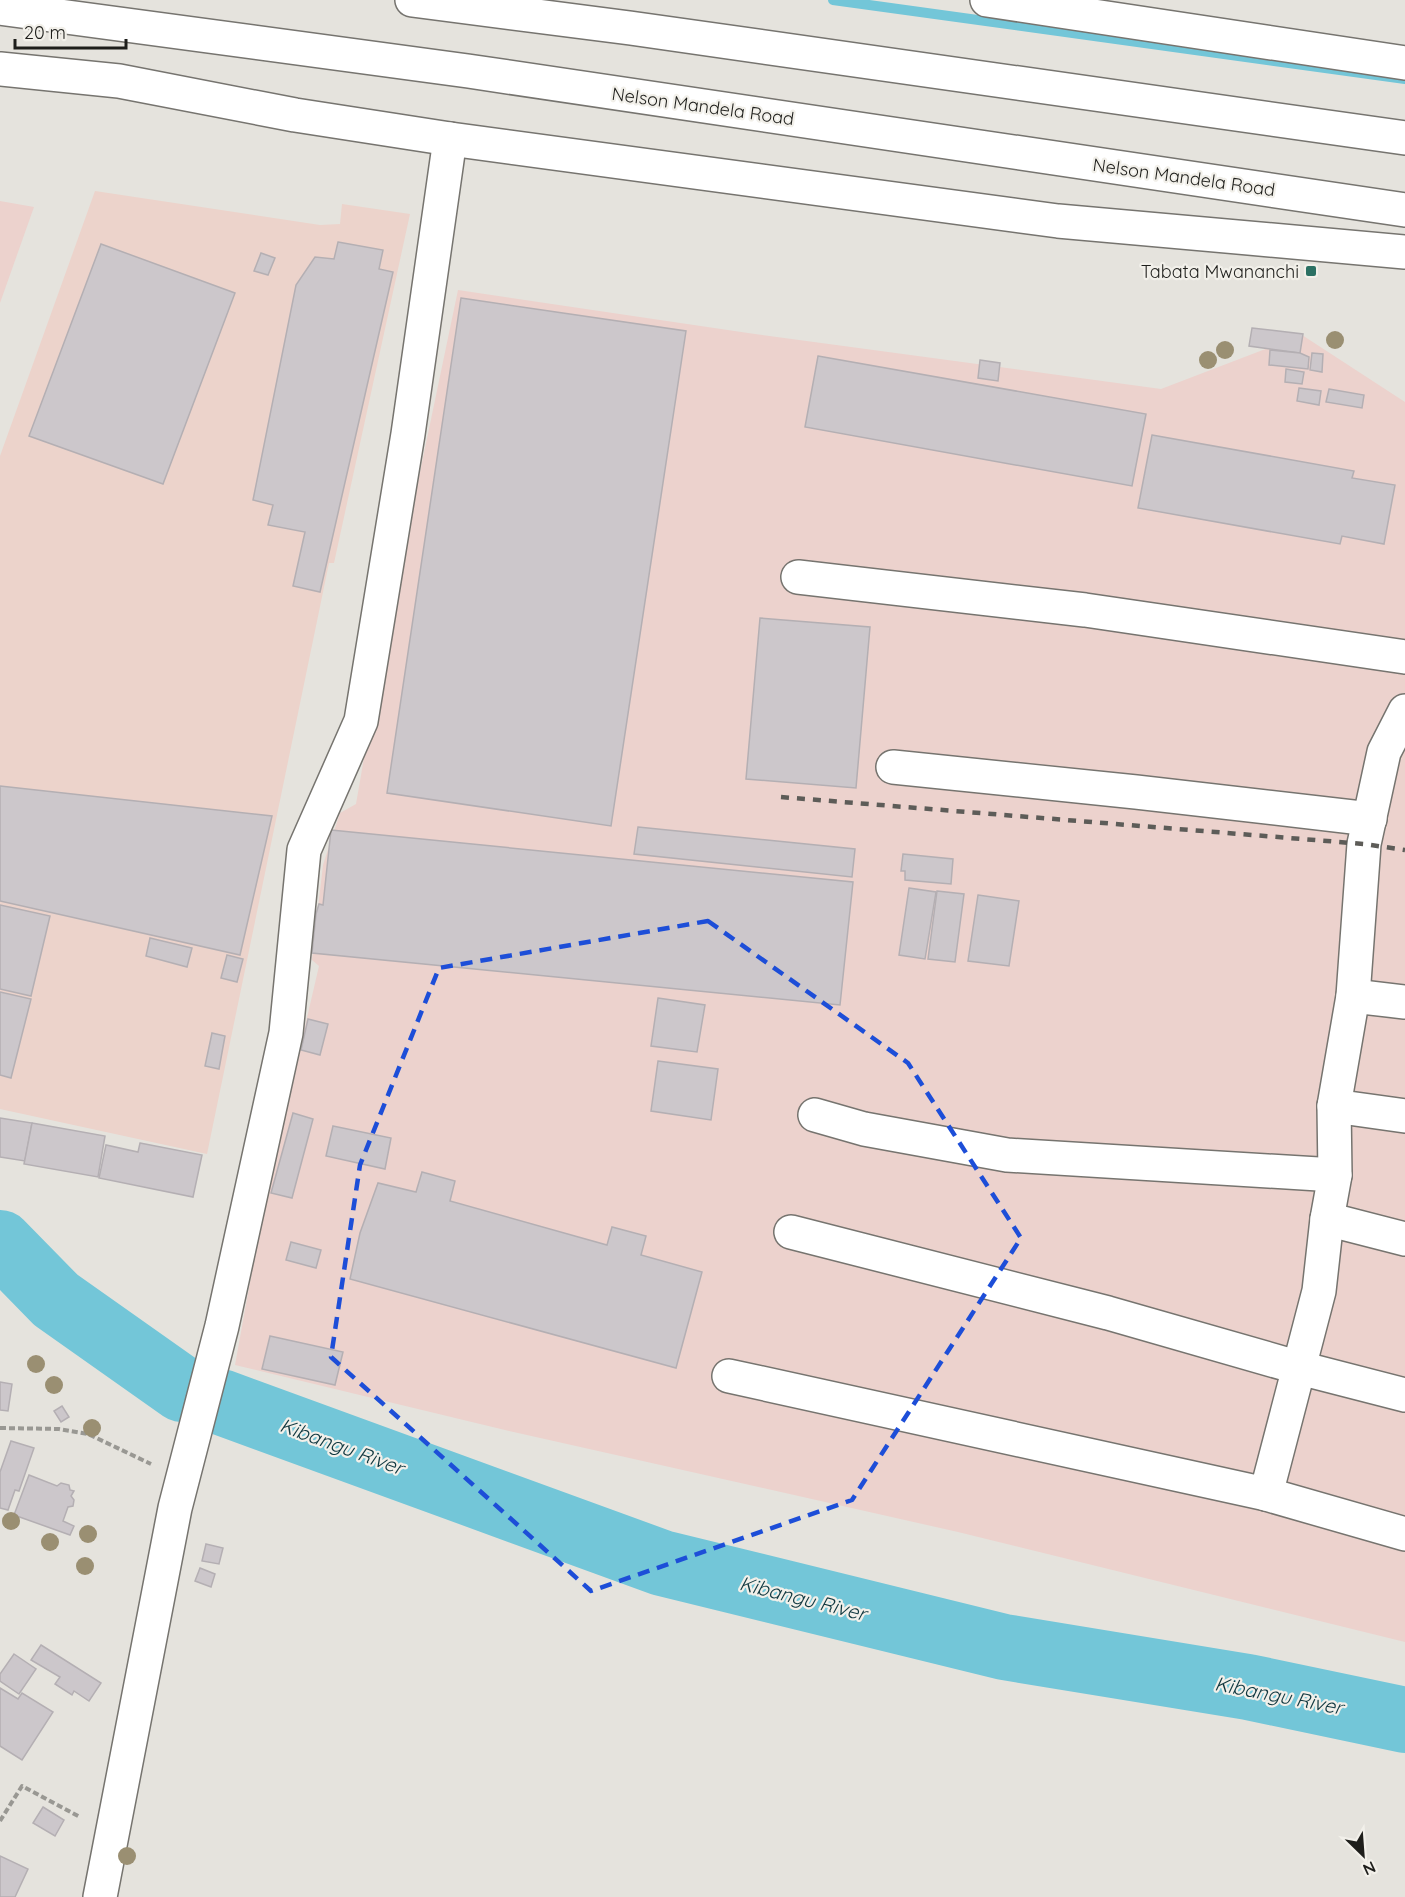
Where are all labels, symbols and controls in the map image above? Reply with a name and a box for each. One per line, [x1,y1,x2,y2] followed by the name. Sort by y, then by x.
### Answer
[15,12,126,50] scale bar
[24,21,66,44] text: 20 m
[610,82,796,130] street label: Nelson Mandela Road
[1091,153,1277,201] street label: Nelson Mandela Road
[1141,260,1299,283] place label: Tabata Mwananchi
[1304,264,1318,278] marker: Tabata Mwananchi
[277,1412,409,1481] water label: Kibangu River
[737,1570,871,1626] water label: Kibangu River
[1213,1670,1347,1720] water label: Kibangu River
[1333,1825,1393,1885] north arrow
[1360,1857,1379,1880] text: N

